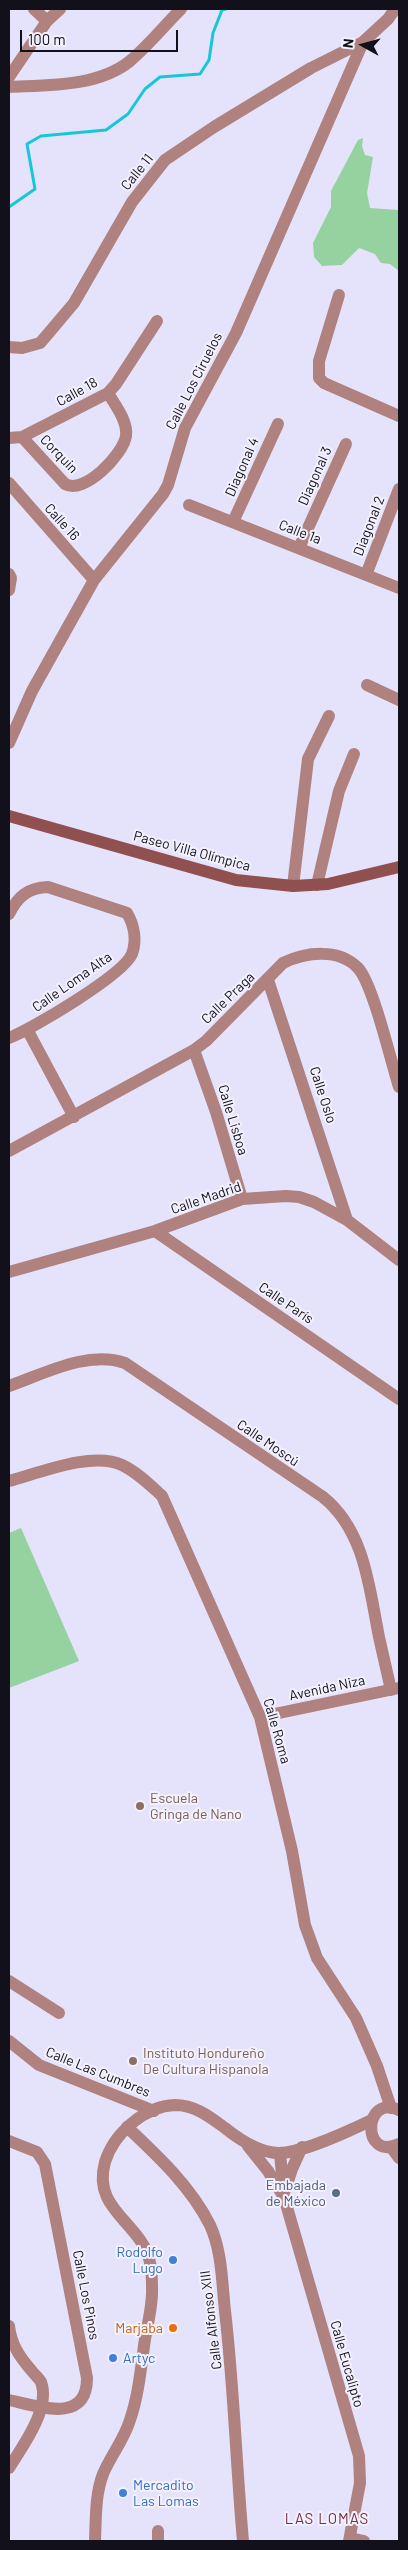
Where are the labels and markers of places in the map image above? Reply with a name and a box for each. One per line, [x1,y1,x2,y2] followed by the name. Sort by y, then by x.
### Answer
[150,1790,242,1822] place label: Escuela Gringa de Nano
[134,1800,146,1812] marker: Escuela Gringa de Nano
[143,2045,269,2078] place label: Instituto Hondureño De Cultura Hispanola
[127,2055,139,2067] marker: Instituto Hondureño De Cultura Hispanola
[266,2177,326,2210] place label: Embajada de México
[330,2187,342,2199] marker: Embajada de México
[116,2244,163,2276] place label: Rodolfo Lugo
[167,2254,179,2266] marker: Rodolfo Lugo
[115,2320,163,2336] place label: Marjaba
[167,2322,179,2334] marker: Marjaba
[123,2350,155,2366] place label: Artyc
[107,2352,119,2364] marker: Artyc
[133,2477,199,2510] place label: Mercadito Las Lomas
[117,2487,129,2499] marker: Mercadito Las Lomas

